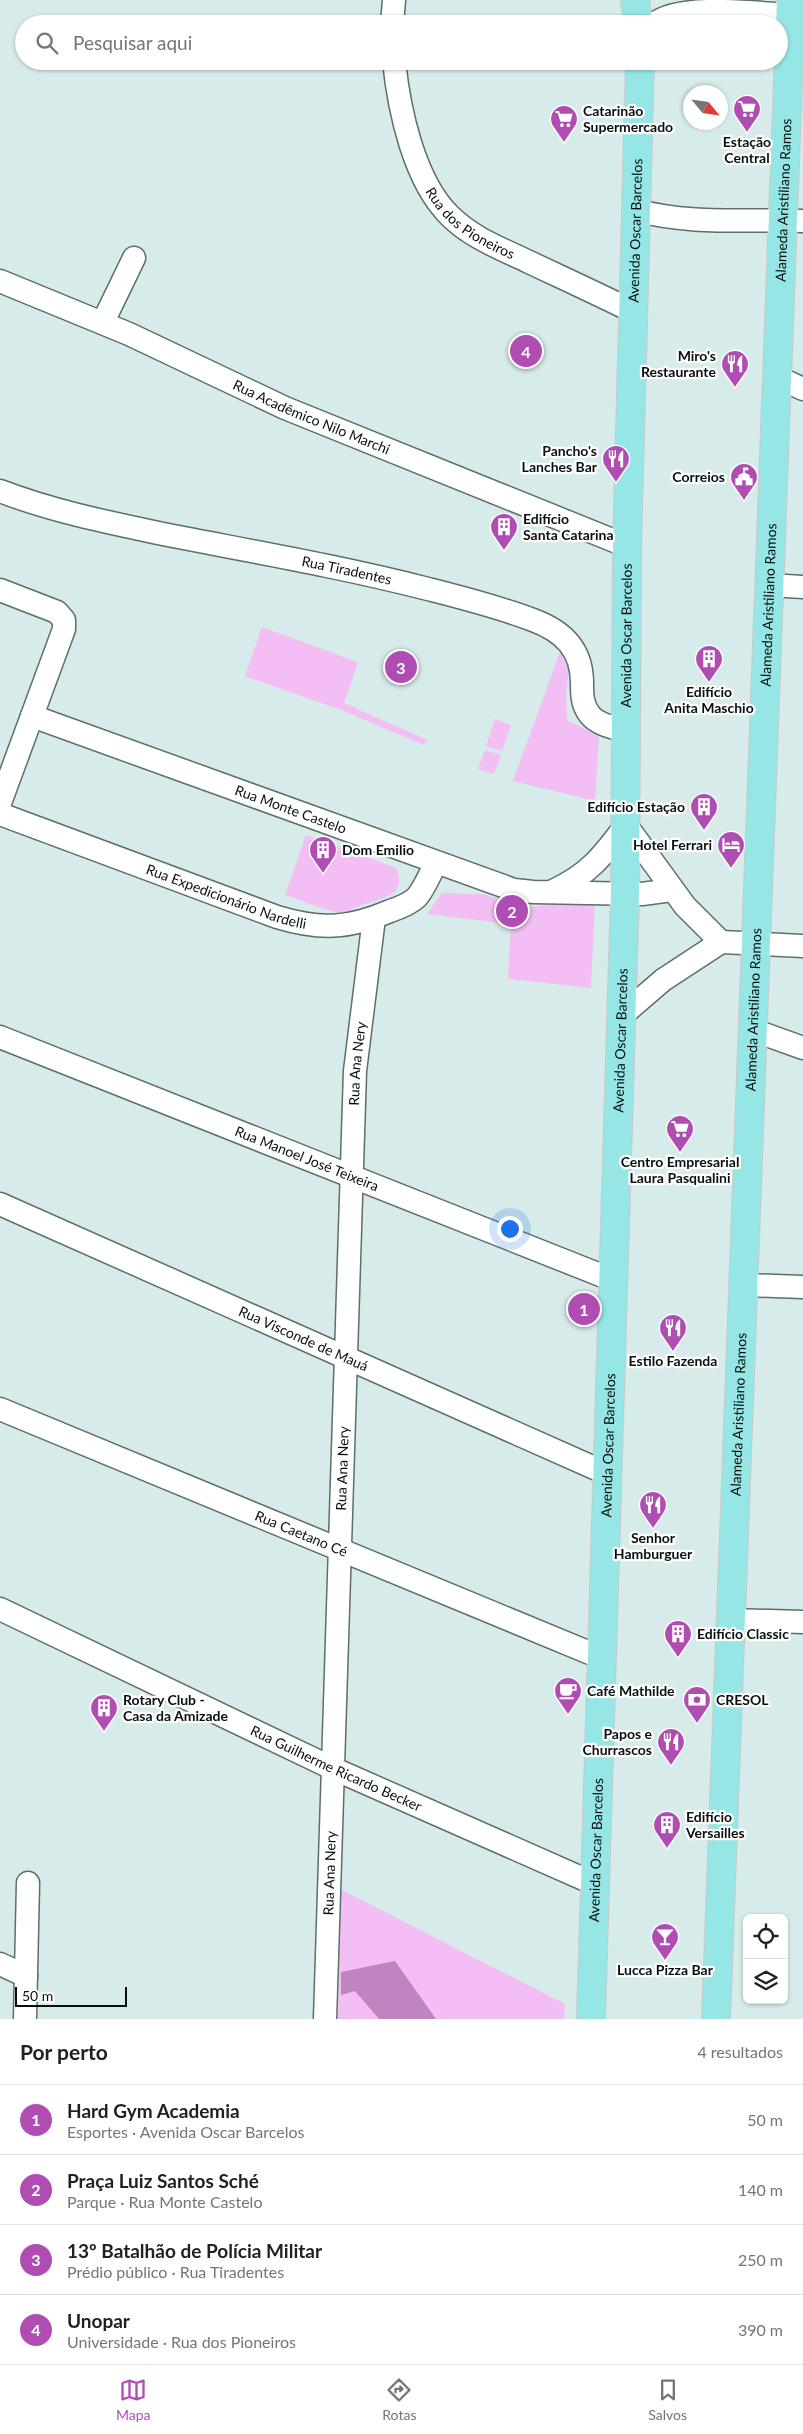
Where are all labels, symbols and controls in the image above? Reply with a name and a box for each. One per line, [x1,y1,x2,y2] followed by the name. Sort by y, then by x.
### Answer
[15,15,788,70] search box
[33,29,61,57] icon: search
[73,31,192,54] text: Pesquisar aqui
[683,85,728,130] north arrow
[732,94,762,133] supermarket icon: Estação Central
[583,102,673,135] place label: Catarinão Supermercado
[549,104,579,143] supermarket icon: Catarinão Supermercado
[772,118,795,282] street label: Alameda Aristiliano Ramos
[723,133,771,166] place label: Estação Central
[625,158,645,303] street label: Avenida Oscar Barcelos
[423,184,518,262] street label: Rua dos Pioneiros
[510,332,542,370] pin: 4
[641,347,717,380] place label: Miro's Restaurante
[720,349,750,388] restaurant icon: Miro's Restaurante
[230,376,393,457] street label: Rua Acadêmico Nilo Marchi
[522,442,598,475] place label: Pancho's Lanches Bar
[601,444,631,483] restaurant icon: Pancho's Lanches Bar
[729,462,759,501] public building icon: Correios
[672,468,725,485] place label: Correios
[523,510,614,543] place label: Edifício Santa Catarina
[489,512,519,551] building icon: Edifício Santa Catarina
[757,523,780,687] street label: Alameda Aristiliano Ramos
[300,552,393,588] street label: Rua Tiradentes
[617,563,635,708] street label: Avenida Oscar Barcelos
[694,644,724,683] building icon: Edifício Anita Maschio
[385,648,417,686] pin: 3
[663,683,754,716] place label: Edifício Anita Maschio
[233,781,349,837] street label: Rua Monte Castelo
[689,792,719,831] building icon: Edifício Estação
[587,798,685,815] place label: Edifício Estação
[716,830,746,869] hotel icon: Hotel Ferrari
[308,835,338,874] building icon: Dom Emilio
[633,836,712,853] place label: Hotel Ferrari
[342,841,414,858] place label: Dom Emilio
[144,860,308,932] street label: Rua Expedicionário Nardelli
[496,892,528,930] pin: 2
[741,928,765,1092] street label: Alameda Aristiliano Ramos
[609,968,631,1113] street label: Avenida Oscar Barcelos
[345,1020,369,1106] street label: Rua Ana Nery
[665,1114,695,1153] supermarket icon: Centro Empresarial Laura Pasqualini
[233,1122,381,1194] street label: Rua Manoel José Teixeira
[621,1153,739,1186] place label: Centro Empresarial Laura Pasqualini
[497,1216,523,1242] your location
[568,1290,600,1328] pin: 1
[236,1302,371,1374] street label: Rua Visconde de Mauá
[658,1313,688,1352] restaurant icon: Estilo Fazenda
[726,1332,749,1496] street label: Alameda Aristiliano Ramos
[629,1352,717,1369] place label: Estilo Fazenda
[597,1373,618,1518] street label: Avenida Oscar Barcelos
[332,1425,352,1511] street label: Rua Ana Nery
[638,1490,668,1529] restaurant icon: Senhor Hamburguer
[253,1506,350,1560] street label: Rua Caetano Cé
[614,1529,693,1562] place label: Senhor Hamburguer
[663,1619,693,1658] building icon: Edifício Classic
[697,1625,789,1642] place label: Edifício Classic
[553,1676,583,1715] cafe icon: Café Mathilde
[587,1682,675,1699] place label: Café Mathilde
[682,1685,712,1724] bank icon: CRESOL
[123,1691,228,1724] place label: Rotary Club - Casa da Amizade
[716,1691,769,1708] place label: CRESOL
[89,1693,119,1732] building icon: Rotary Club - Casa da Amizade
[248,1721,425,1815] street label: Rua Guilherme Ricardo Becker
[583,1725,653,1758] place label: Papos e Churrascos
[656,1727,686,1766] restaurant icon: Papos e Churrascos
[585,1778,606,1922] street label: Avenida Oscar Barcelos
[685,1808,745,1841] place label: Edifício Versailles
[652,1810,682,1849] building icon: Edifício Versailles
[319,1830,339,1916] street label: Rua Ana Nery
[743,1914,788,2004] map controls
[743,1914,788,1959] button: locate
[650,1922,680,1961] bar icon: Lucca Pizza Bar
[743,1959,788,2004] button: layers
[617,1961,714,1978] place label: Lucca Pizza Bar
[15,1984,128,2007] scale bar
[22,1987,53,2004] text: 50 m
[20,2039,108,2064] text: Por perto
[697,2042,783,2061] text: 4 resultados
[67,2099,240,2122] text: Hard Gym Academia
[31,2110,41,2129] text: 1
[747,2110,783,2129] text: 50 m
[67,2122,304,2141] text: Esportes · Avenida Oscar Barcelos
[67,2169,259,2192] text: Praça Luiz Santos Sché
[31,2180,41,2199] text: 2
[738,2180,783,2199] text: 140 m
[67,2192,262,2211] text: Parque · Rua Monte Castelo
[67,2239,322,2262] text: 13º Batalhão de Polícia Militar
[31,2250,41,2269] text: 3
[738,2250,783,2269] text: 250 m
[67,2262,284,2281] text: Prédio público · Rua Tiradentes
[67,2309,130,2332] text: Unopar
[31,2320,41,2339] text: 4
[738,2320,783,2339] text: 390 m
[67,2332,296,2351] text: Universidade · Rua dos Pioneiros
[116,2376,150,2423] tab: Mapa
[382,2376,416,2423] tab: Rotas
[648,2376,687,2423] tab: Salvos

